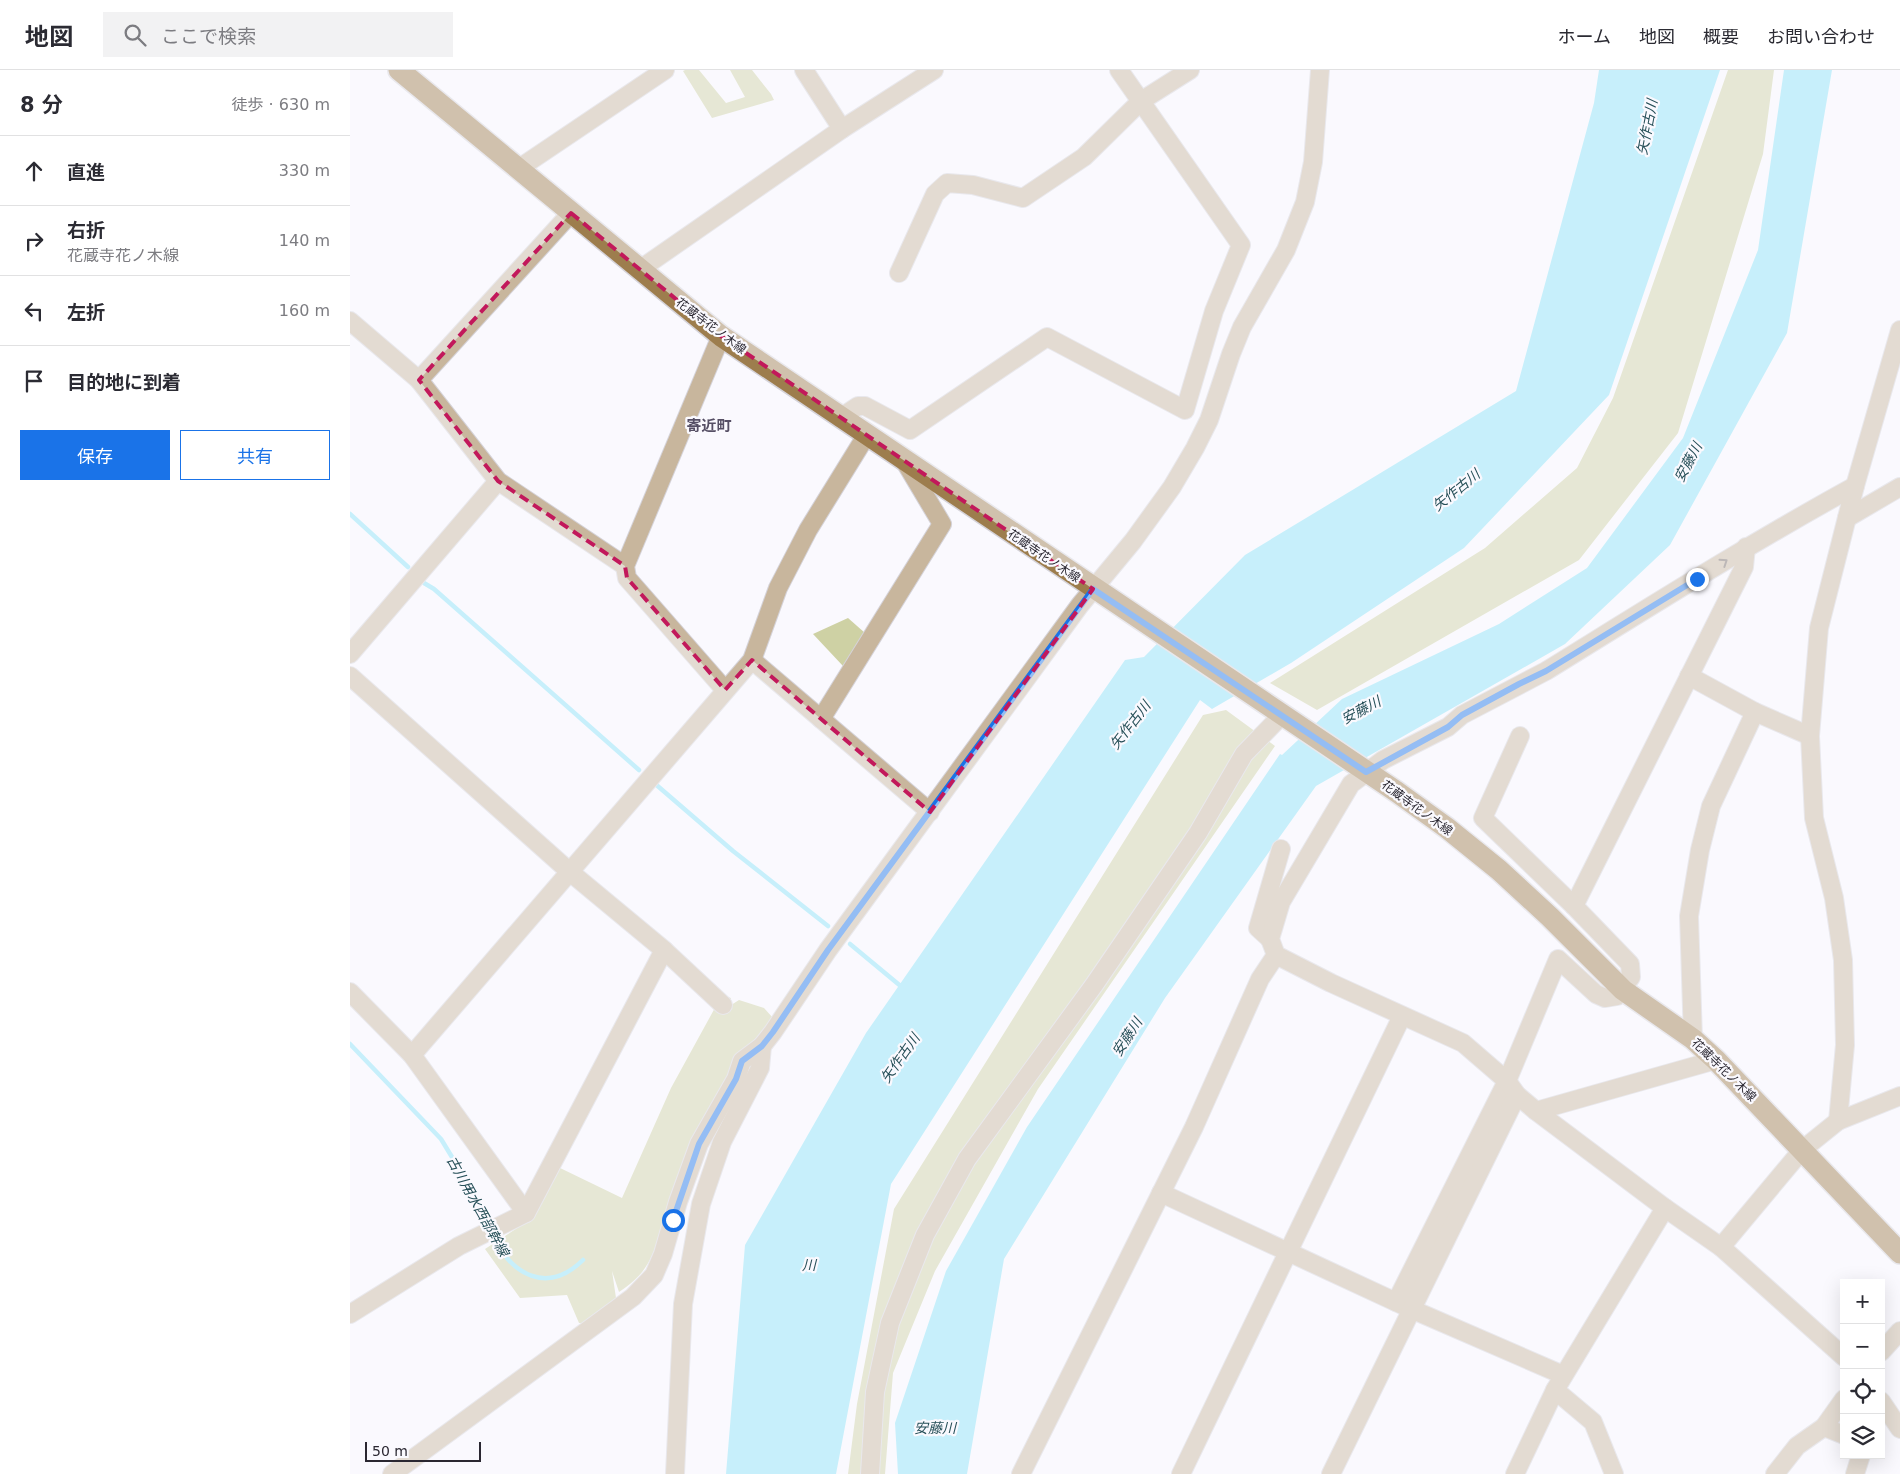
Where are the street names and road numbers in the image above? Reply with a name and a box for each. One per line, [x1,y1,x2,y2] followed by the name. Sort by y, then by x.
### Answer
[673,295,749,357] street label: 花蔵寺花ノ木線
[1005,527,1083,585] street label: 花蔵寺花ノ木線
[1379,778,1455,838] street label: 花蔵寺花ノ木線
[1689,1036,1759,1104] street label: 花蔵寺花ノ木線

